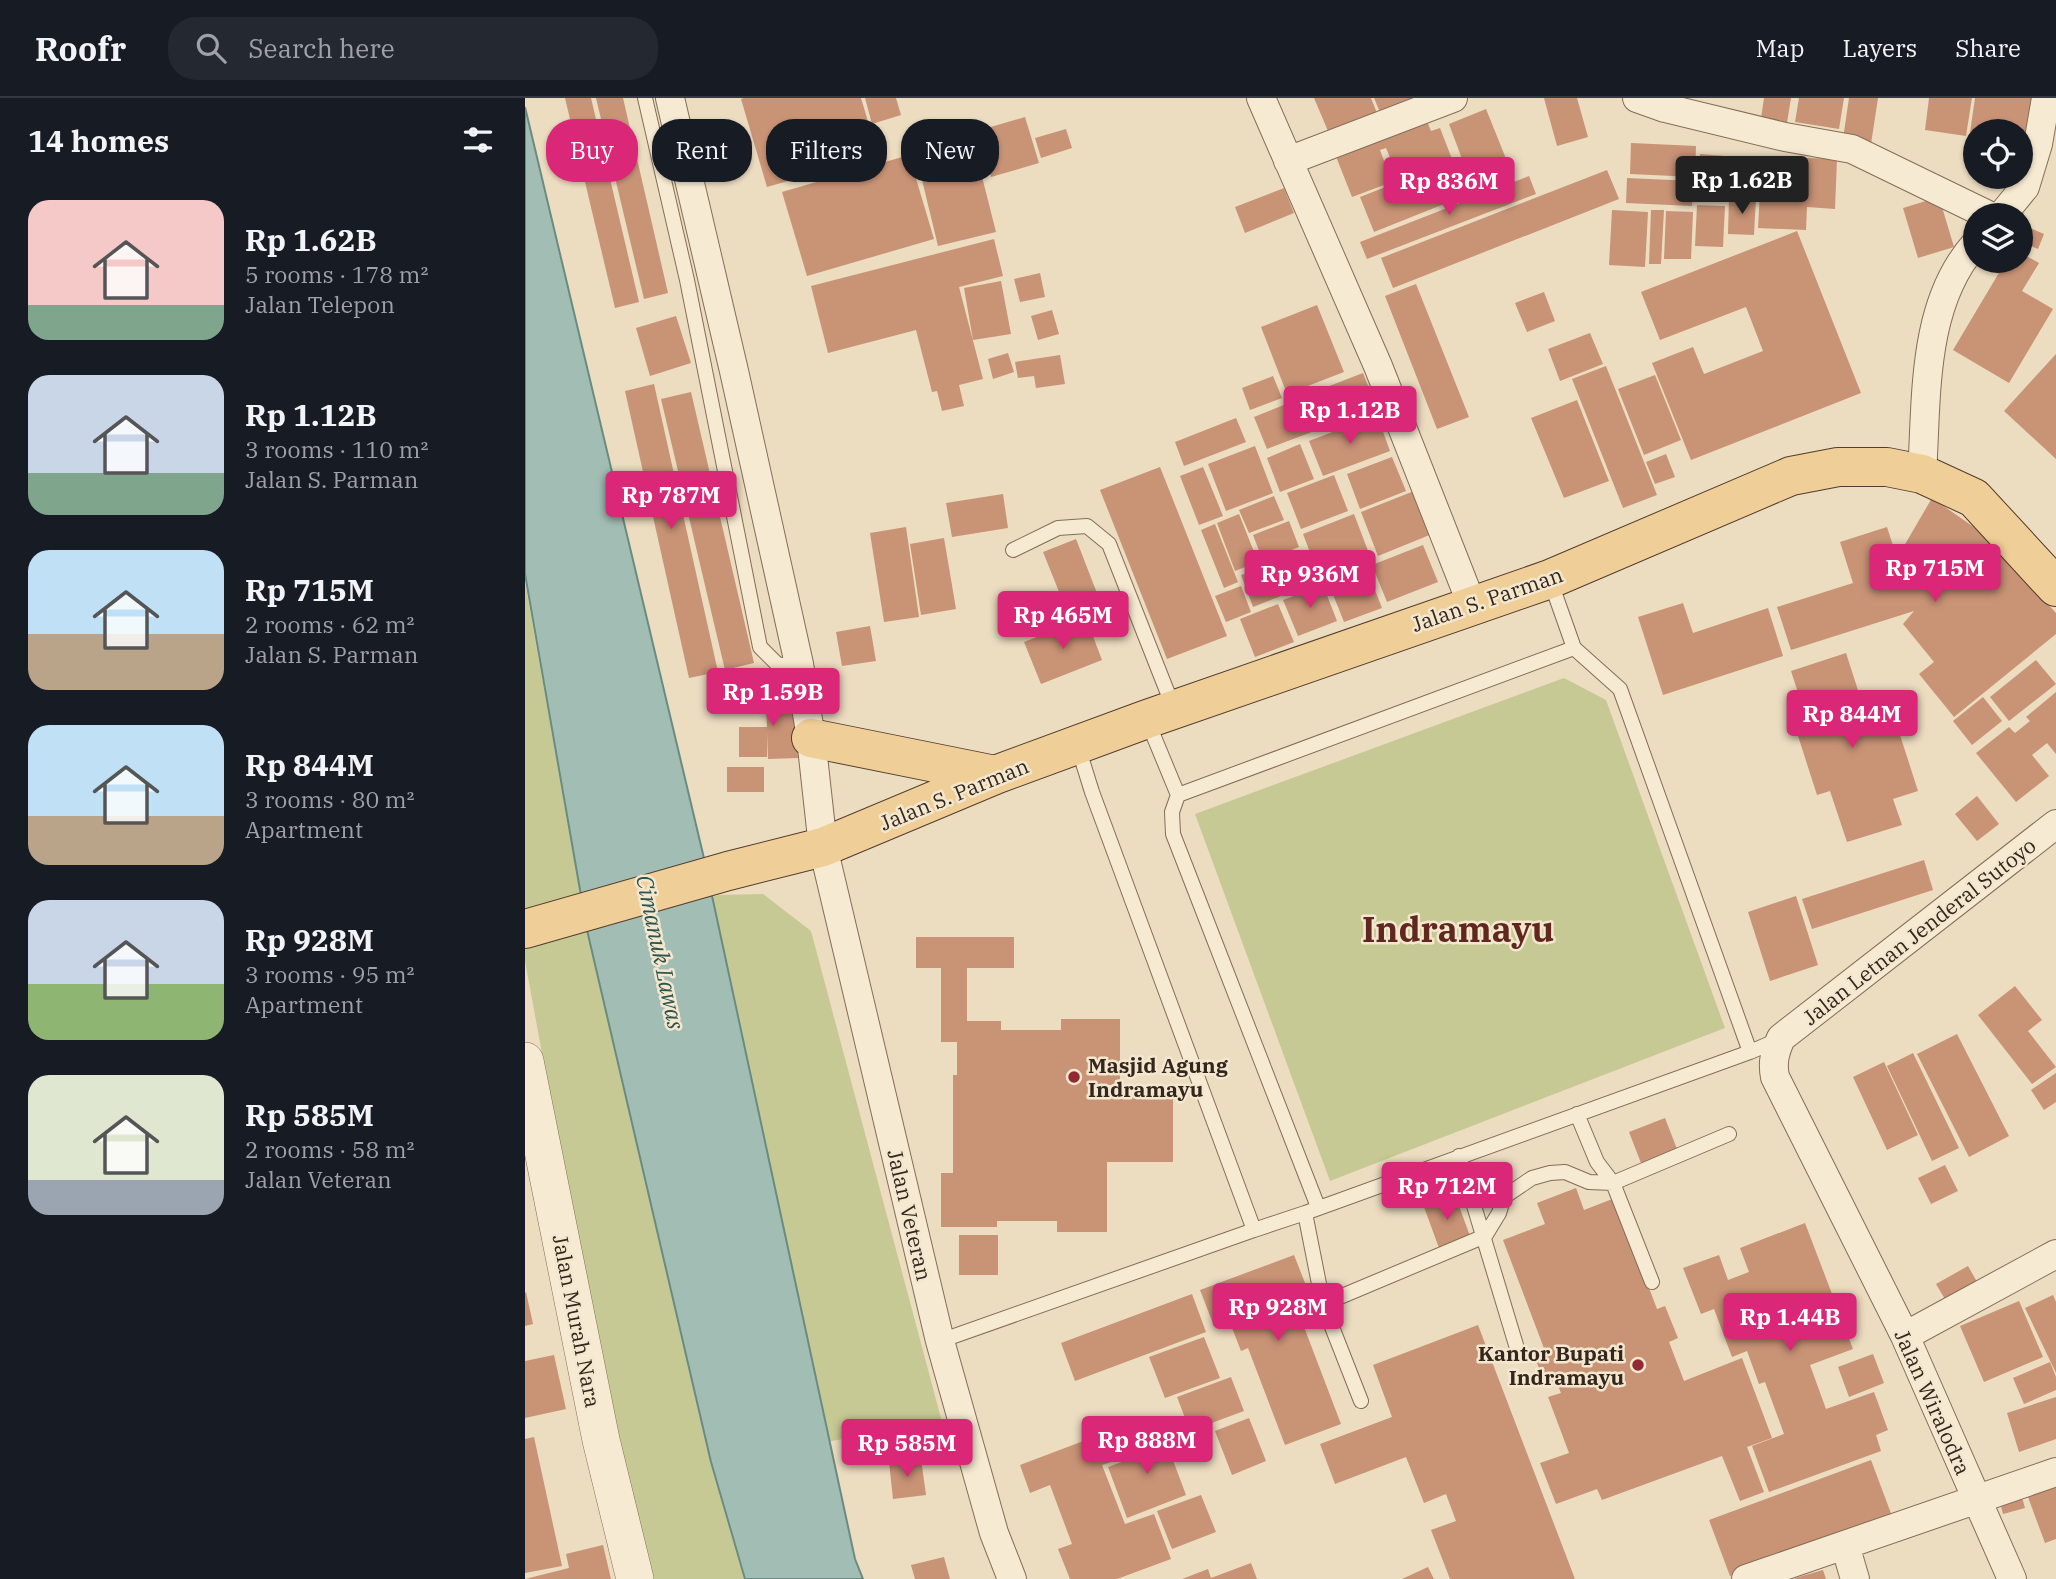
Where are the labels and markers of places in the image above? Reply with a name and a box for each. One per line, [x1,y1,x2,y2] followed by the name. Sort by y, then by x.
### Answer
[1670,156,1814,216] pin: Rp 1.62B
[1384,158,1514,217] pin: Rp 836M
[1278,386,1422,446] pin: Rp 1.12B
[606,472,736,531] pin: Rp 787M
[1870,545,2000,604] pin: Rp 715M
[1245,550,1375,610] pin: Rp 936M
[998,592,1128,651] pin: Rp 465M
[701,668,845,728] pin: Rp 1.59B
[1787,690,1917,750] pin: Rp 844M
[1088,1051,1229,1103] place label: Masjid Agung Indramayu
[1066,1069,1082,1085] marker: Masjid Agung Indramayu
[1382,1162,1512,1222] pin: Rp 712M
[1213,1284,1343,1343] pin: Rp 928M
[1718,1294,1862,1353] pin: Rp 1.44B
[1478,1339,1624,1391] place label: Kantor Bupati Indramayu
[1630,1357,1646,1373] marker: Kantor Bupati Indramayu
[1082,1416,1212,1476] pin: Rp 888M
[842,1420,972,1479] pin: Rp 585M

